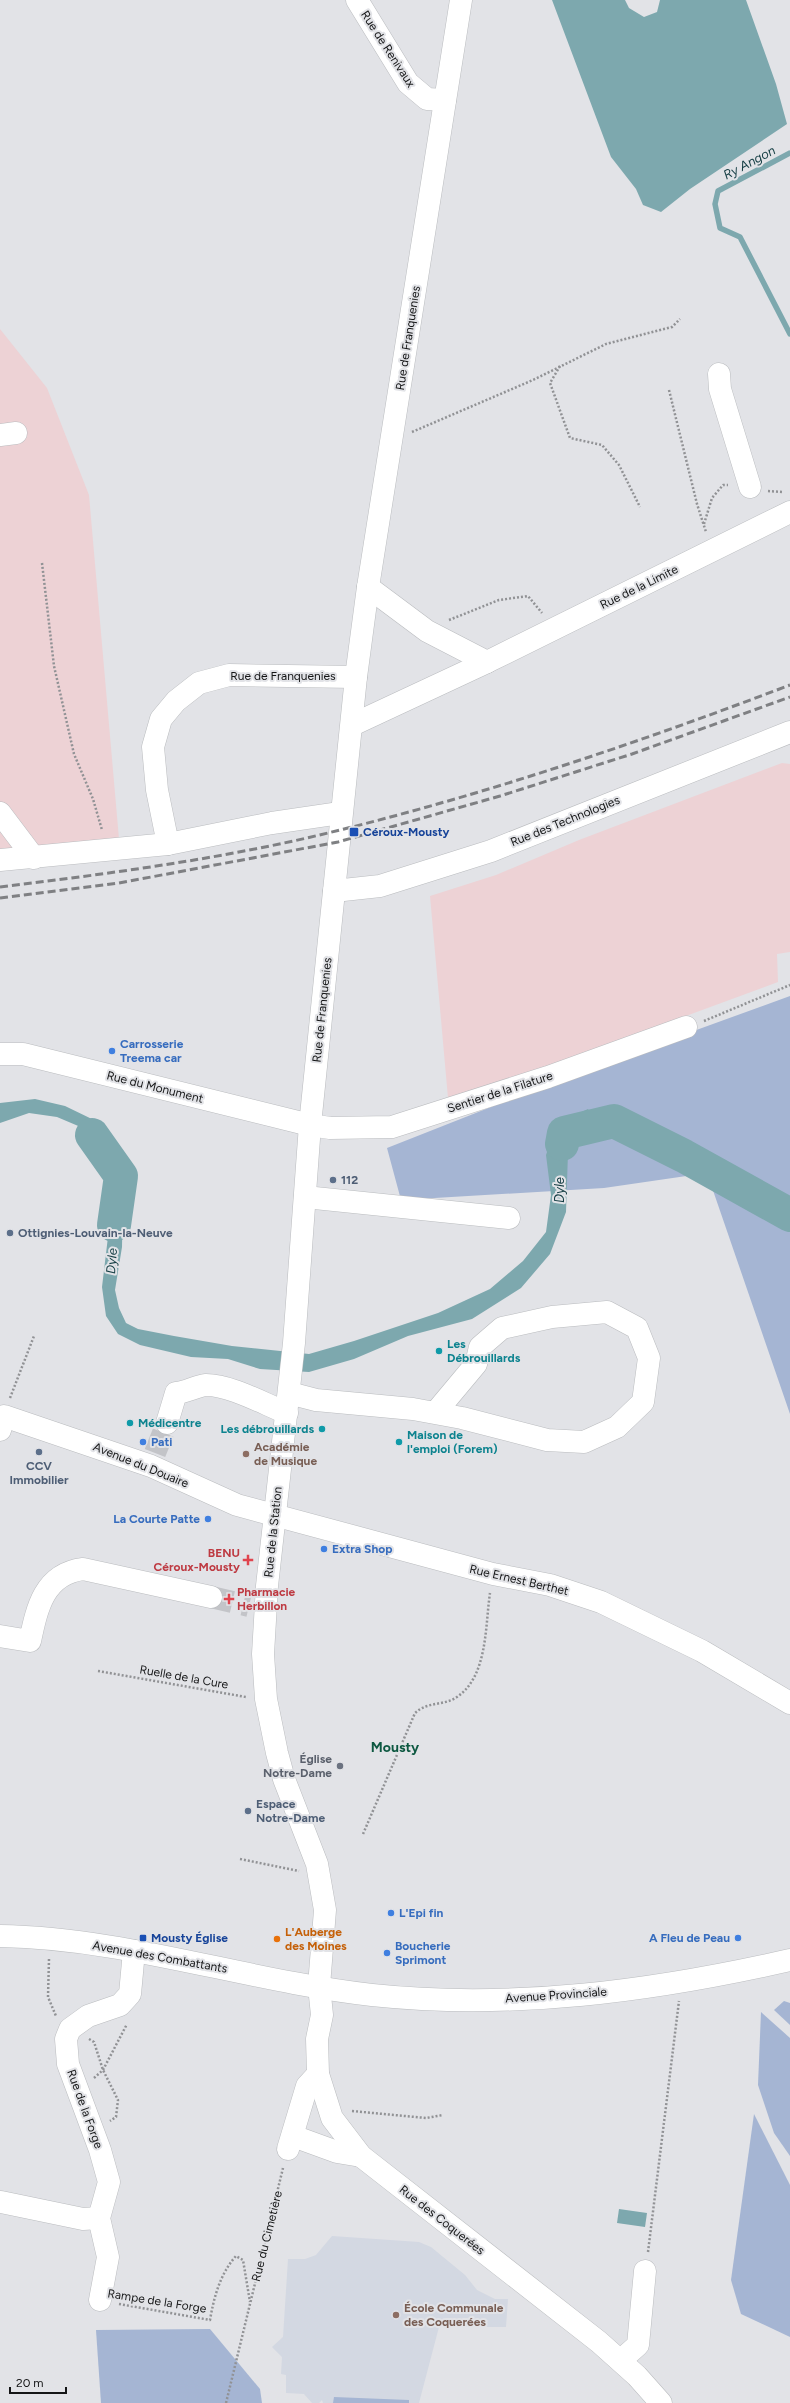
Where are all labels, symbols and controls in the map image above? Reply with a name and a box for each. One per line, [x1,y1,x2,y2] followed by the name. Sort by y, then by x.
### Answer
[358,8,418,90] street label: Rue de Renivaux
[721,143,778,182] water label: Ry Angon
[393,284,423,391] street label: Rue de Franquenies
[598,562,681,612] street label: Rue de la Limite
[230,669,336,683] street label: Rue de Franquenies
[508,792,622,849] street label: Rue des Technologies
[363,825,450,839] place label: Céroux-Mousty
[348,826,360,838] marker: Céroux-Mousty
[310,956,335,1063] street label: Rue de Franquenies
[120,1037,184,1065] place label: Carrosserie Treema car
[107,1046,117,1056] marker: Carrosserie Treema car
[105,1068,205,1106] street label: Rue du Monument
[446,1068,555,1116] street label: Sentier de la Filature
[341,1173,358,1187] place label: 112
[328,1175,338,1185] marker: 112
[552,1177,567,1203] water label: Dyle
[18,1226,173,1240] place label: Ottignies-Louvain-la-Neuve
[5,1228,15,1238] marker: Ottignies-Louvain-la-Neuve
[103,1248,120,1274] water label: Dyle
[447,1337,521,1365] place label: Les Débrouillards
[434,1346,444,1356] marker: Les Débrouillards
[138,1416,202,1430] place label: Médicentre
[125,1418,135,1428] marker: Médicentre
[220,1422,314,1436] place label: Les débrouillards
[317,1424,327,1434] marker: Les débrouillards
[407,1428,498,1456] place label: Maison de l'emploi (Forem)
[151,1435,172,1449] place label: Pati
[138,1437,148,1447] marker: Pati
[394,1437,404,1447] marker: Maison de l'emploi (Forem)
[91,1439,191,1491] street label: Avenue du Douaire
[254,1440,317,1468] place label: Académie de Musique
[34,1447,44,1457] marker: CCV Immobilier
[241,1449,251,1459] marker: Académie de Musique
[10,1459,69,1487] place label: CCV Immobilier
[261,1486,285,1578] street label: Rue de la Station
[113,1512,200,1526] place label: La Courte Patte
[203,1514,213,1524] marker: La Courte Patte
[332,1542,392,1556] place label: Extra Shop
[319,1544,329,1554] marker: Extra Shop
[154,1546,240,1574] place label: BENU Céroux-Mousty
[243,1555,253,1565] marker: BENU Céroux-Mousty
[468,1562,570,1598] street label: Rue Ernest Berthet
[237,1585,296,1613] place label: Pharmacie Herbillon
[224,1594,234,1604] marker: Pharmacie Herbillon
[139,1662,230,1692] street label: Ruelle de la Cure
[371,1739,420,1756] district label: Mousty
[263,1752,332,1780] place label: Église Notre-Dame
[335,1761,345,1771] marker: Église Notre-Dame
[256,1797,325,1825] place label: Espace Notre-Dame
[243,1806,253,1816] marker: Espace Notre-Dame
[399,1906,444,1920] place label: L'Epi fin
[386,1908,396,1918] marker: L'Epi fin
[285,1925,347,1953] place label: L'Auberge des Moines
[151,1931,228,1945] place label: Mousty Église
[649,1931,730,1945] place label: A Fleu de Peau
[138,1933,148,1943] marker: Mousty Église
[733,1933,743,1943] marker: A Fleu de Peau
[272,1934,282,1944] marker: L'Auberge des Moines
[91,1938,229,1976] street label: Avenue des Combattants
[395,1939,451,1967] place label: Boucherie Sprimont
[382,1948,392,1958] marker: Boucherie Sprimont
[505,1984,608,2006] street label: Avenue Provinciale
[64,2068,106,2151] street label: Rue de la Forge
[397,2182,488,2258] street label: Rue des Coquerées
[249,2189,285,2283] street label: Rue du Cimetière
[107,2286,208,2316] street label: Rampe de la Forge
[404,2301,504,2329] place label: École Communale des Coquerées
[391,2310,401,2320] marker: École Communale des Coquerées
[10,2369,66,2395] scale bar
[16,2376,44,2390] text: 20 m

